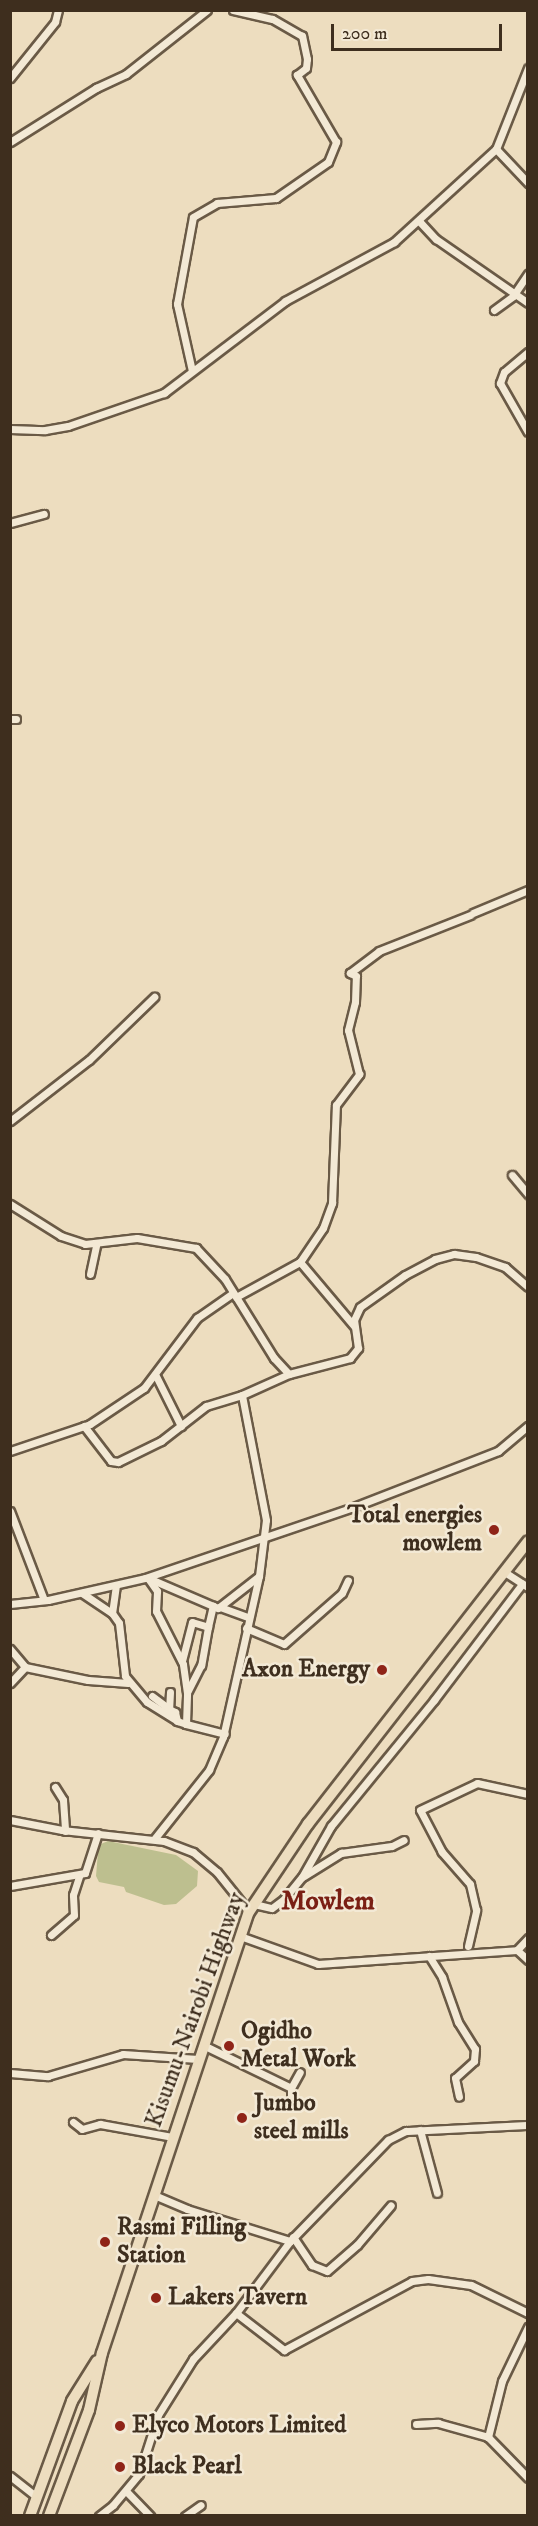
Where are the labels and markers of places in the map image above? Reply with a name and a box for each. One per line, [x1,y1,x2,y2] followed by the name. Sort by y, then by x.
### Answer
[347,1502,482,1558] place label: Total energies mowlem
[487,1523,501,1537] marker: Total energies mowlem
[242,1656,370,1684] place label: Axon Energy
[375,1663,389,1677] marker: Axon Energy
[241,2018,356,2074] place label: Ogidho Metal Work
[222,2039,236,2053] marker: Ogidho Metal Work
[254,2090,349,2146] place label: Jumbo steel mills
[235,2111,249,2125] marker: Jumbo steel mills
[117,2214,246,2270] place label: Rasmi Filling Station
[98,2235,112,2249] marker: Rasmi Filling Station
[168,2284,307,2312] place label: Lakers Tavern
[149,2291,163,2305] marker: Lakers Tavern
[132,2412,346,2440] place label: Elyco Motors Limited
[113,2419,127,2433] marker: Elyco Motors Limited
[132,2453,242,2481] place label: Black Pearl
[113,2460,127,2474] marker: Black Pearl

